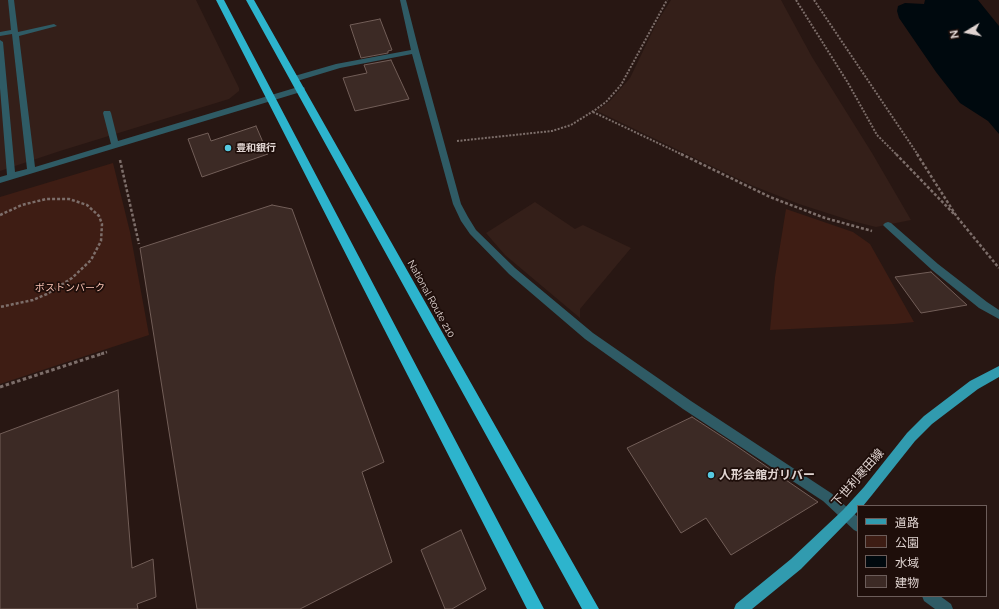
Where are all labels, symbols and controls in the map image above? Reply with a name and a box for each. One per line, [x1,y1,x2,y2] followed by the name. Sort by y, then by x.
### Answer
[947,12,987,52] north arrow
[948,29,962,39] text: N
[236,142,276,154] place label: 豊和銀行
[223,143,233,153] marker: 豊和銀行
[405,258,457,340] street label: National Route 210
[35,282,105,294] park label: ボストンパーク
[829,446,887,510] street label: 下世利寒田線
[719,468,815,482] place label: 人形会館ガリバー
[706,470,716,480] marker: 人形会館ガリバー
[857,505,987,597] legend
[895,516,919,530] text: 道路
[895,536,919,550] text: 公園
[895,556,919,570] text: 水域
[895,576,919,590] text: 建物

